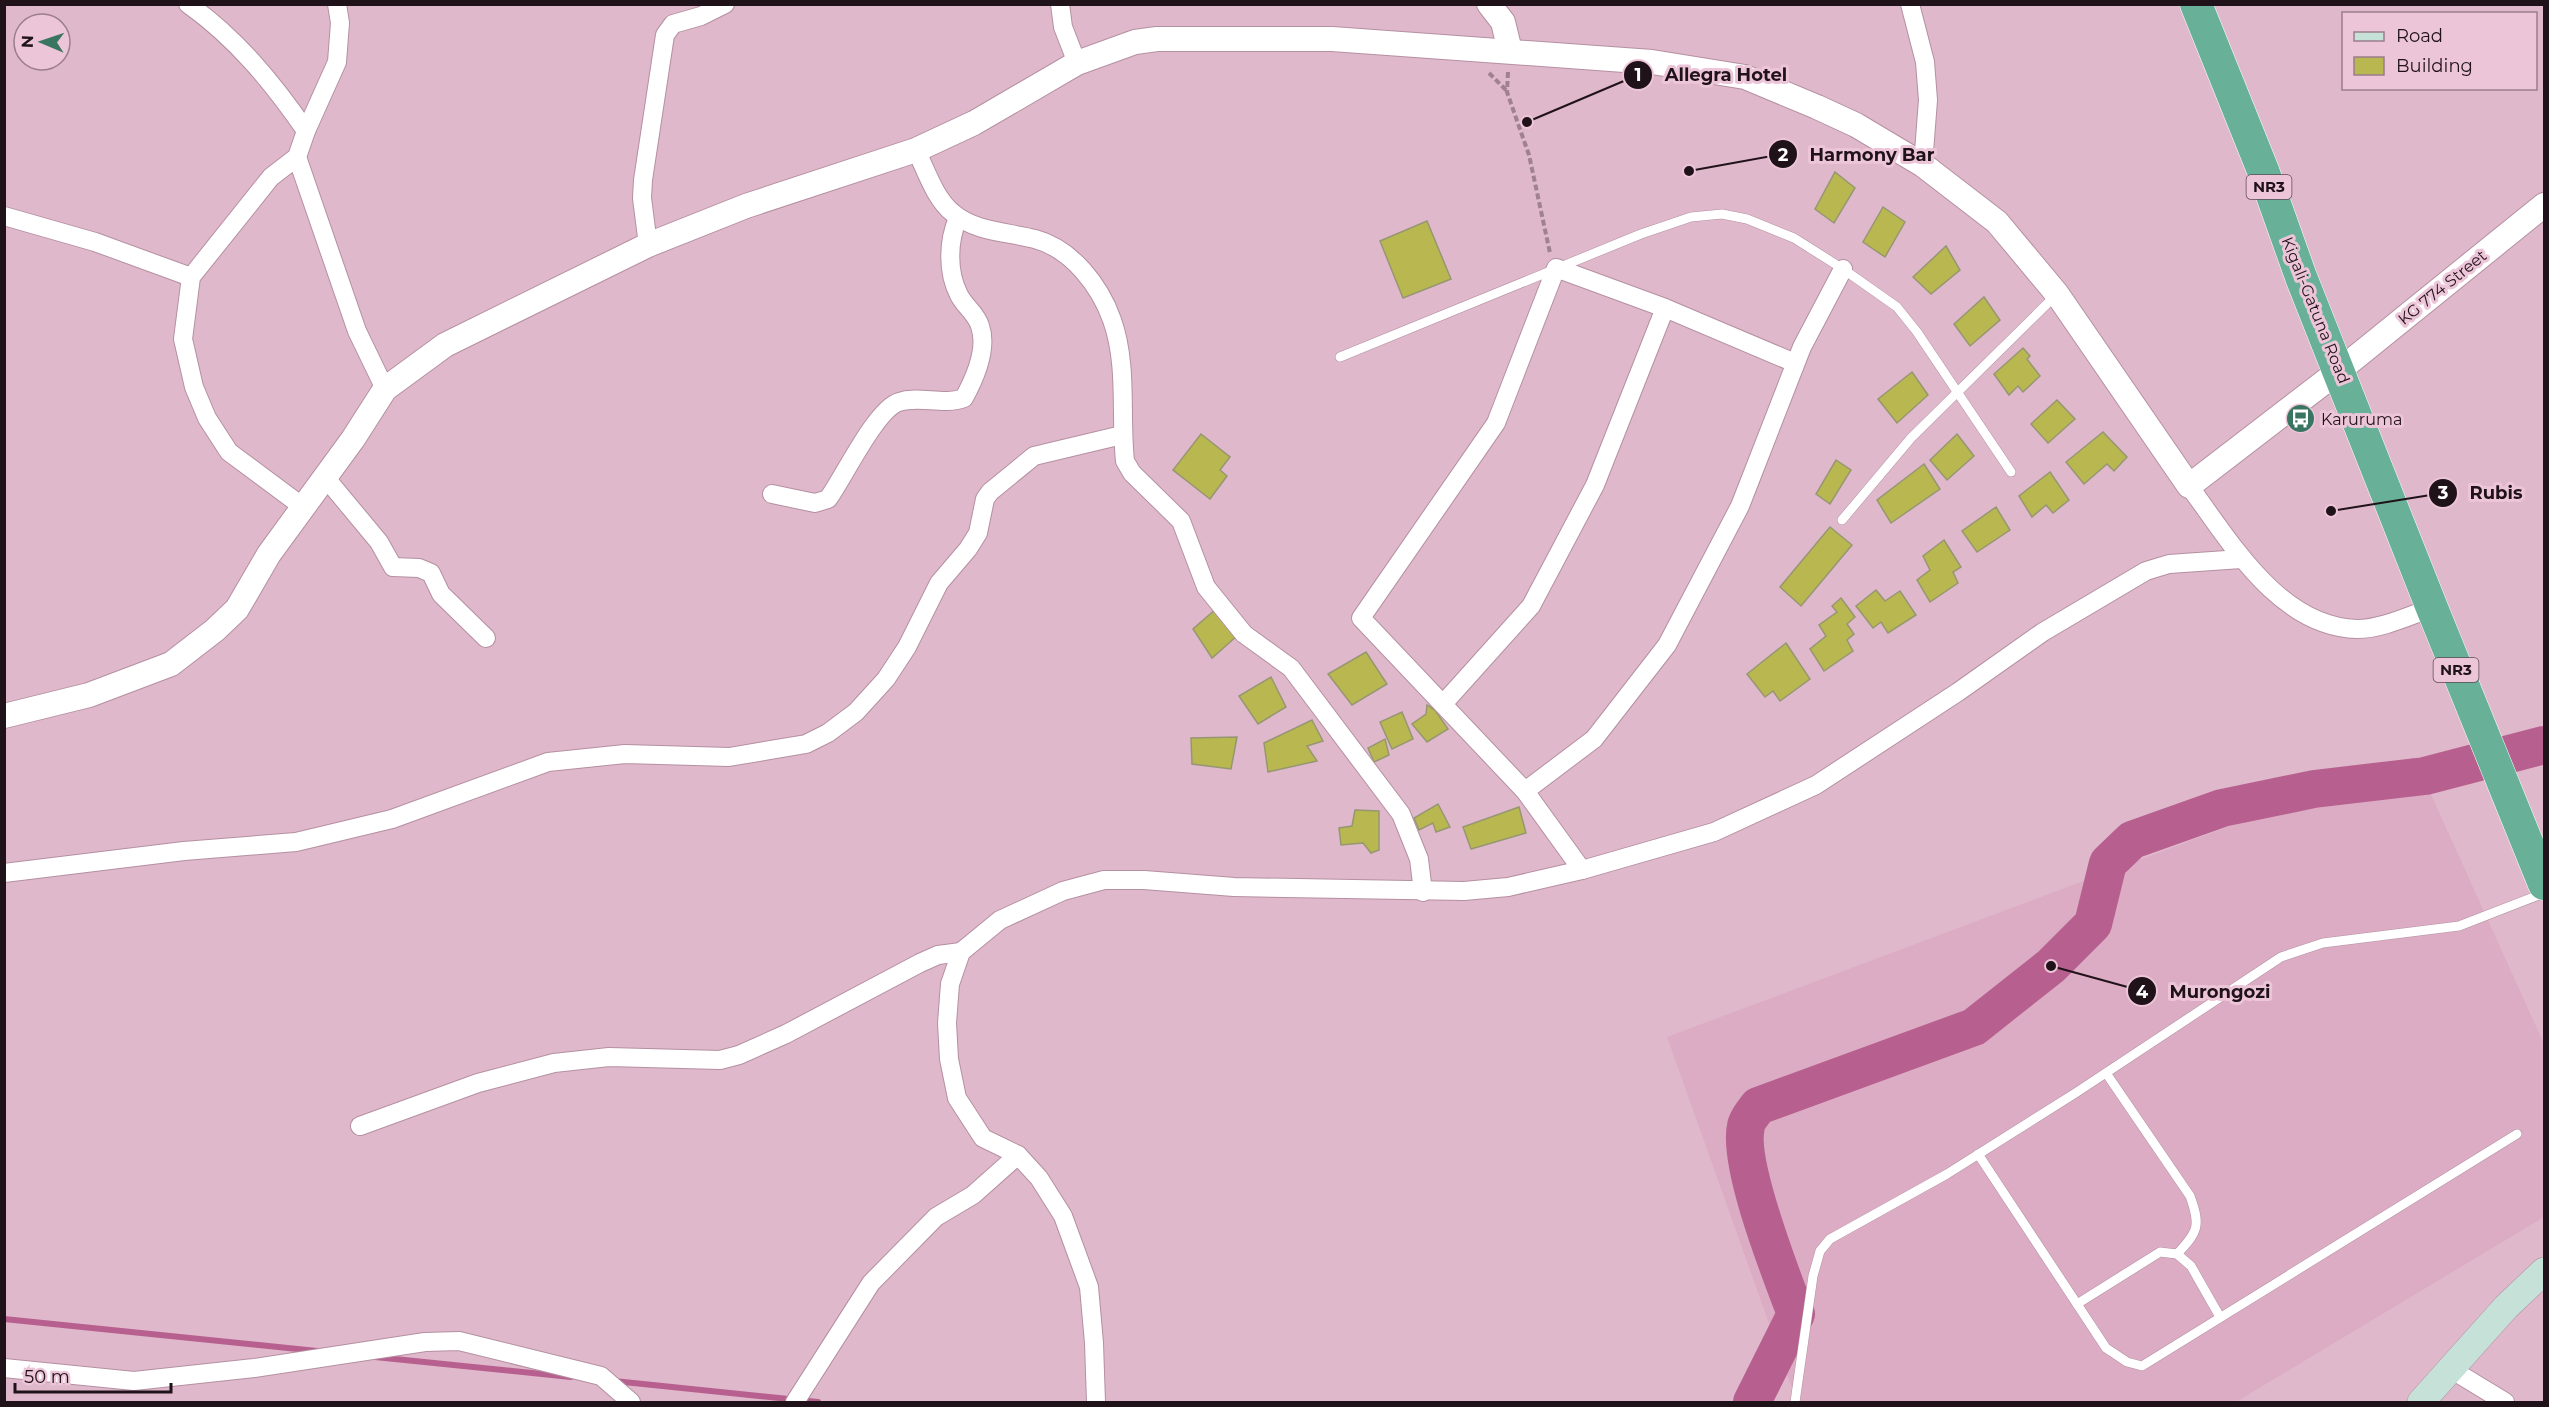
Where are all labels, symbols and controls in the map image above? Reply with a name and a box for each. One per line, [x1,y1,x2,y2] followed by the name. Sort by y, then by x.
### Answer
[12,12,72,72] north arrow
[2342,12,2537,90] legend
[2396,25,2443,47] text: Road
[18,35,37,48] text: N
[2396,55,2473,77] text: Building
[1623,57,1799,93] callout: Allegra Hotel
[1634,64,1642,86] text: 1
[1664,64,1787,86] text: Allegra Hotel
[1768,136,1946,172] callout: Harmony Bar
[1778,144,1789,166] text: 2
[1810,144,1935,166] text: Harmony Bar
[2246,175,2292,199] road number: NR3
[2277,234,2354,386] street label: Kigali-Gatuna Road
[2394,246,2491,329] street label: KG 774 Street
[2284,403,2316,435] bus stop icon: Karuruma
[2321,410,2402,429] place label: Karuruma
[2428,475,2535,511] callout: Rubis
[2437,482,2449,504] text: 3
[2470,482,2523,504] text: Rubis
[2434,658,2478,682] road number: NR3
[2127,973,2282,1009] callout: Murongozi
[2136,981,2149,1003] text: 4
[2170,981,2270,1003] text: Murongozi
[15,1356,171,1394] scale bar
[24,1366,70,1388] text: 50 m

